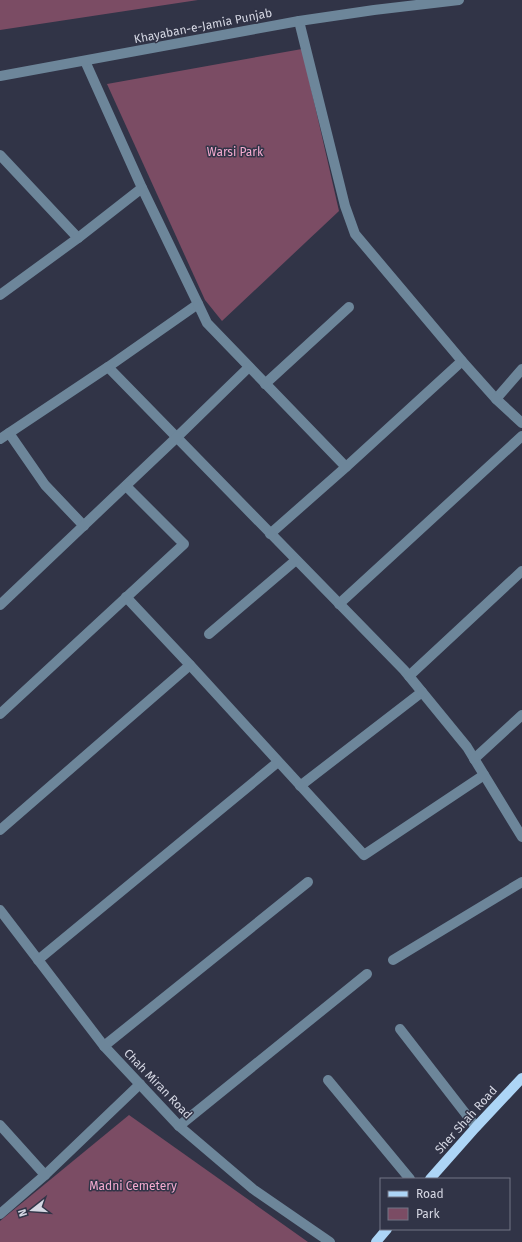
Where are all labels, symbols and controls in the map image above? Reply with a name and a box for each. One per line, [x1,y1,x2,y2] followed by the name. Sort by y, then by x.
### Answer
[133,6,273,46] street label: Khayaban-e-Jamia Punjab
[207,145,264,159] park label: Warsi Park
[121,1046,195,1122] street label: Chah Miran Road
[432,1083,500,1157] street label: Sher Shah Road
[380,1178,510,1230] legend
[89,1179,177,1193] park label: Madni Cemetery
[416,1187,444,1201] text: Road
[12,1190,52,1230] north arrow
[16,1207,30,1218] text: N
[416,1207,440,1221] text: Park

